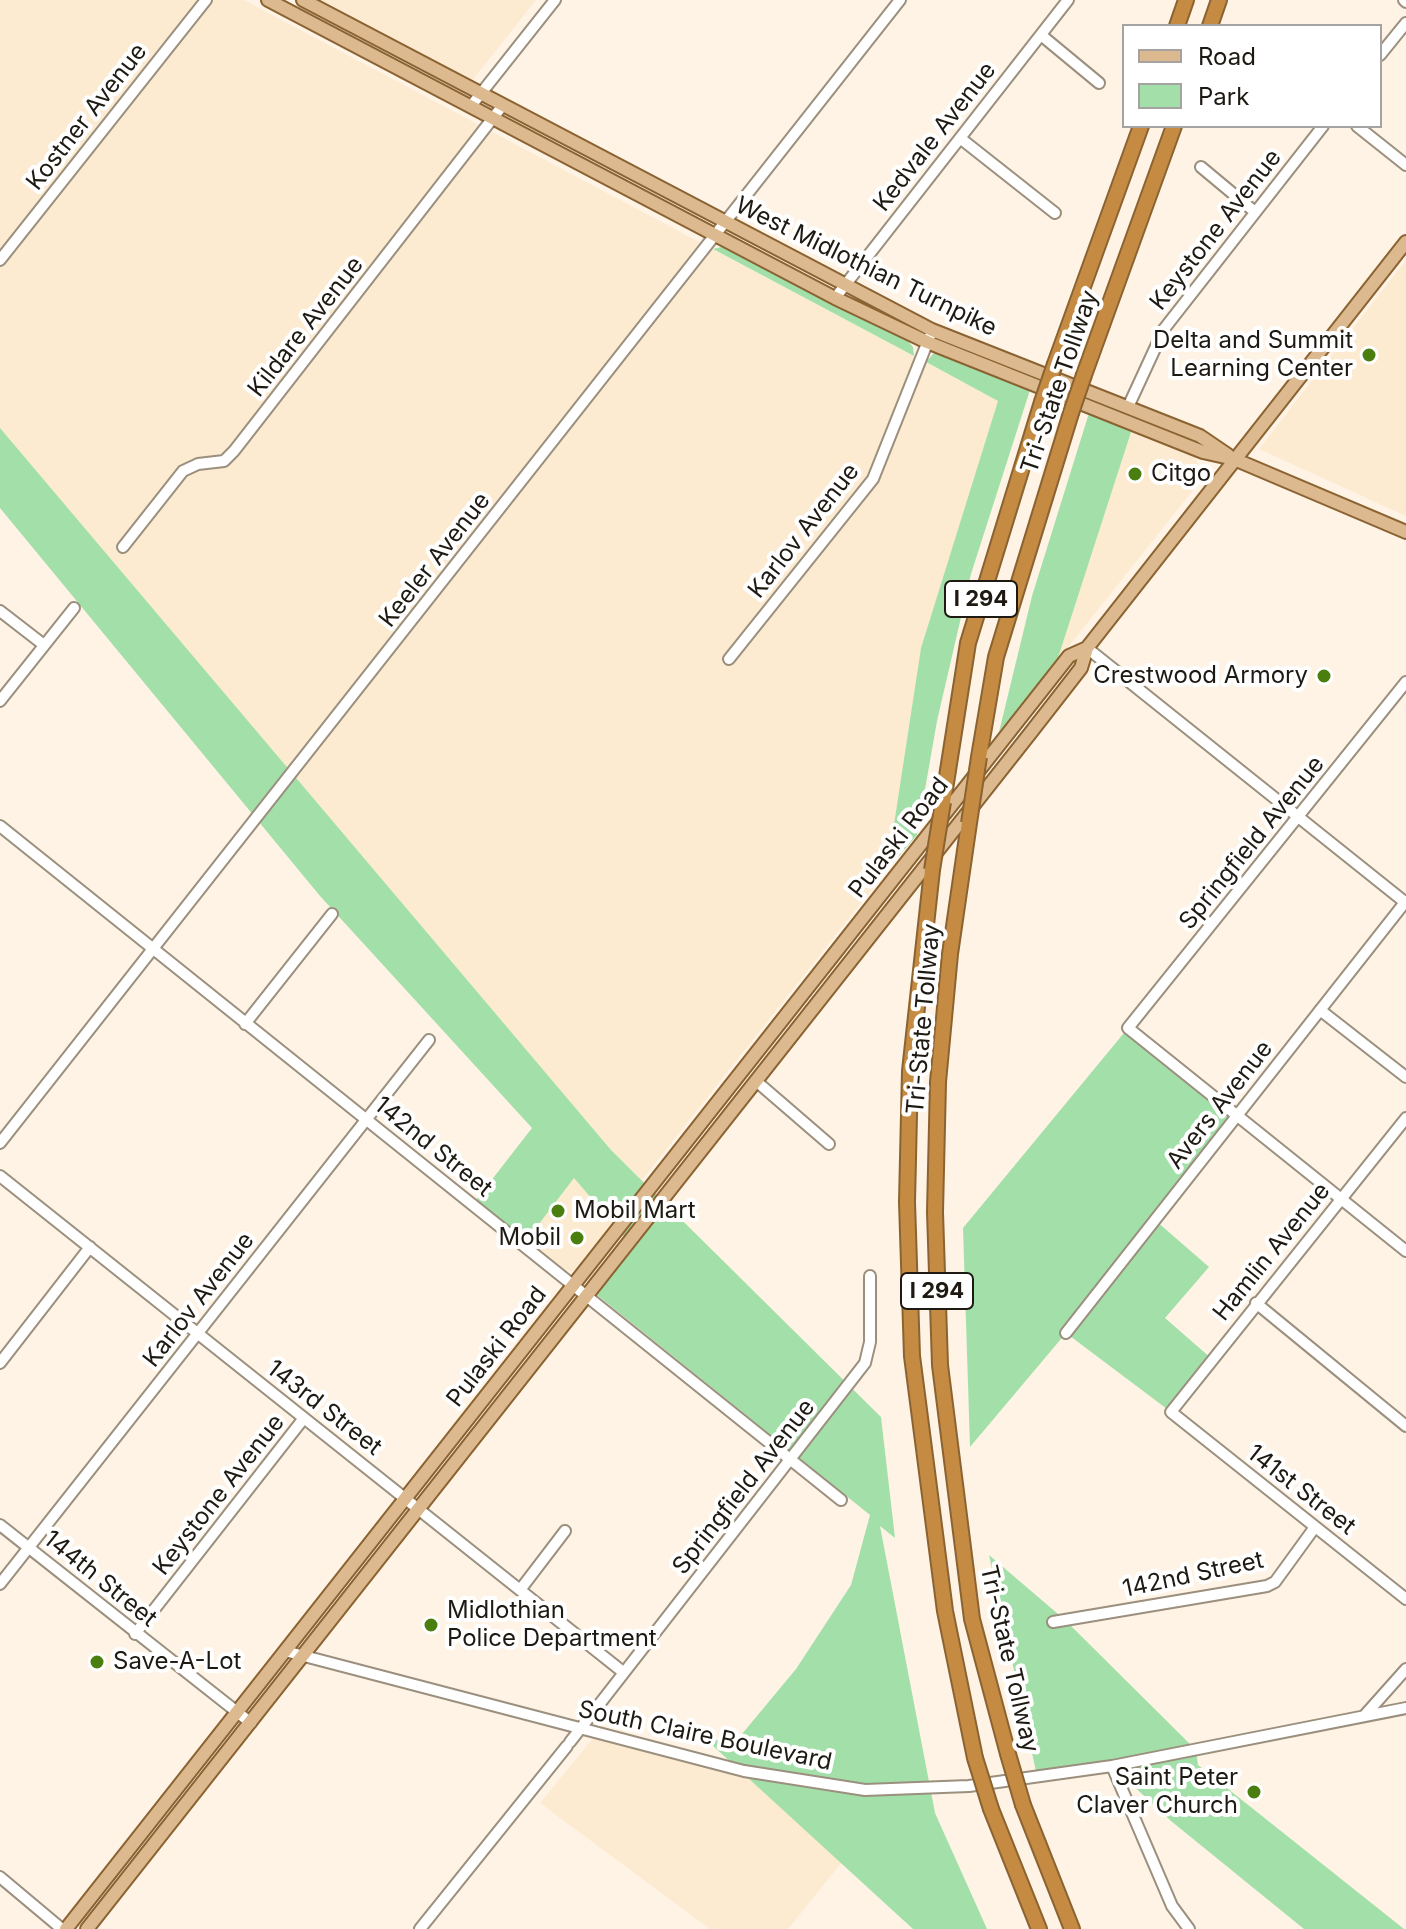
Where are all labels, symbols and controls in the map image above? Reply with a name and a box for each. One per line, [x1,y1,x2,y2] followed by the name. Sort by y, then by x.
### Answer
[1122,24,1382,128] legend
[21,38,153,196] street label: Kostner Avenue
[1198,42,1256,71] text: Road
[868,57,1002,217] street label: Kedvale Avenue
[1198,82,1249,111] text: Park
[1144,144,1288,316] street label: Keystone Avenue
[731,191,1001,343] street label: West Midlothian Turnpike
[242,251,370,403] street label: Kildare Avenue
[1015,287,1105,477] street label: Tri-State Tollway
[1153,327,1353,383] place label: Delta and Summit Learning Center
[1360,346,1378,364] marker: Delta and Summit Learning Center
[742,458,866,604] street label: Karlov Avenue
[1151,460,1211,488] place label: Citgo
[1126,465,1144,483] marker: Citgo
[373,487,497,633] street label: Keeler Avenue
[945,581,1017,617] road number: I 294
[1093,662,1308,690] place label: Crestwood Armory
[1315,667,1333,685] marker: Crestwood Armory
[1173,751,1331,935] street label: Springfield Avenue
[843,772,955,904] street label: Pulaski Road
[901,922,947,1116] street label: Tri-State Tollway
[1161,1035,1279,1175] street label: Avers Avenue
[368,1091,498,1203] street label: 142nd Street
[1208,1177,1336,1327] street label: Hamlin Avenue
[574,1197,696,1225] place label: Mobil Mart
[549,1202,567,1220] marker: Mobil Mart
[499,1224,561,1252] place label: Mobil
[137,1227,261,1373] street label: Karlov Avenue
[568,1229,586,1247] marker: Mobil
[901,1273,973,1309] road number: I 294
[441,1281,553,1413] street label: Pulaski Road
[261,1354,387,1462] street label: 143rd Street
[667,1394,821,1580] street label: Springfield Avenue
[147,1409,291,1581] street label: Keystone Avenue
[1241,1439,1361,1541] street label: 141st Street
[38,1525,162,1633] street label: 144th Street
[1120,1546,1266,1604] street label: 142nd Street
[973,1562,1045,1756] street label: Tri-State Tollway
[447,1597,657,1653] place label: Midlothian Police Department
[422,1616,440,1634] marker: Midlothian Police Department
[113,1648,241,1676] place label: Save-A-Lot
[88,1653,106,1671] marker: Save-A-Lot
[576,1695,834,1777] street label: South Claire Boulevard
[1076,1764,1238,1820] place label: Saint Peter Claver Church
[1245,1783,1263,1801] marker: Saint Peter Claver Church

